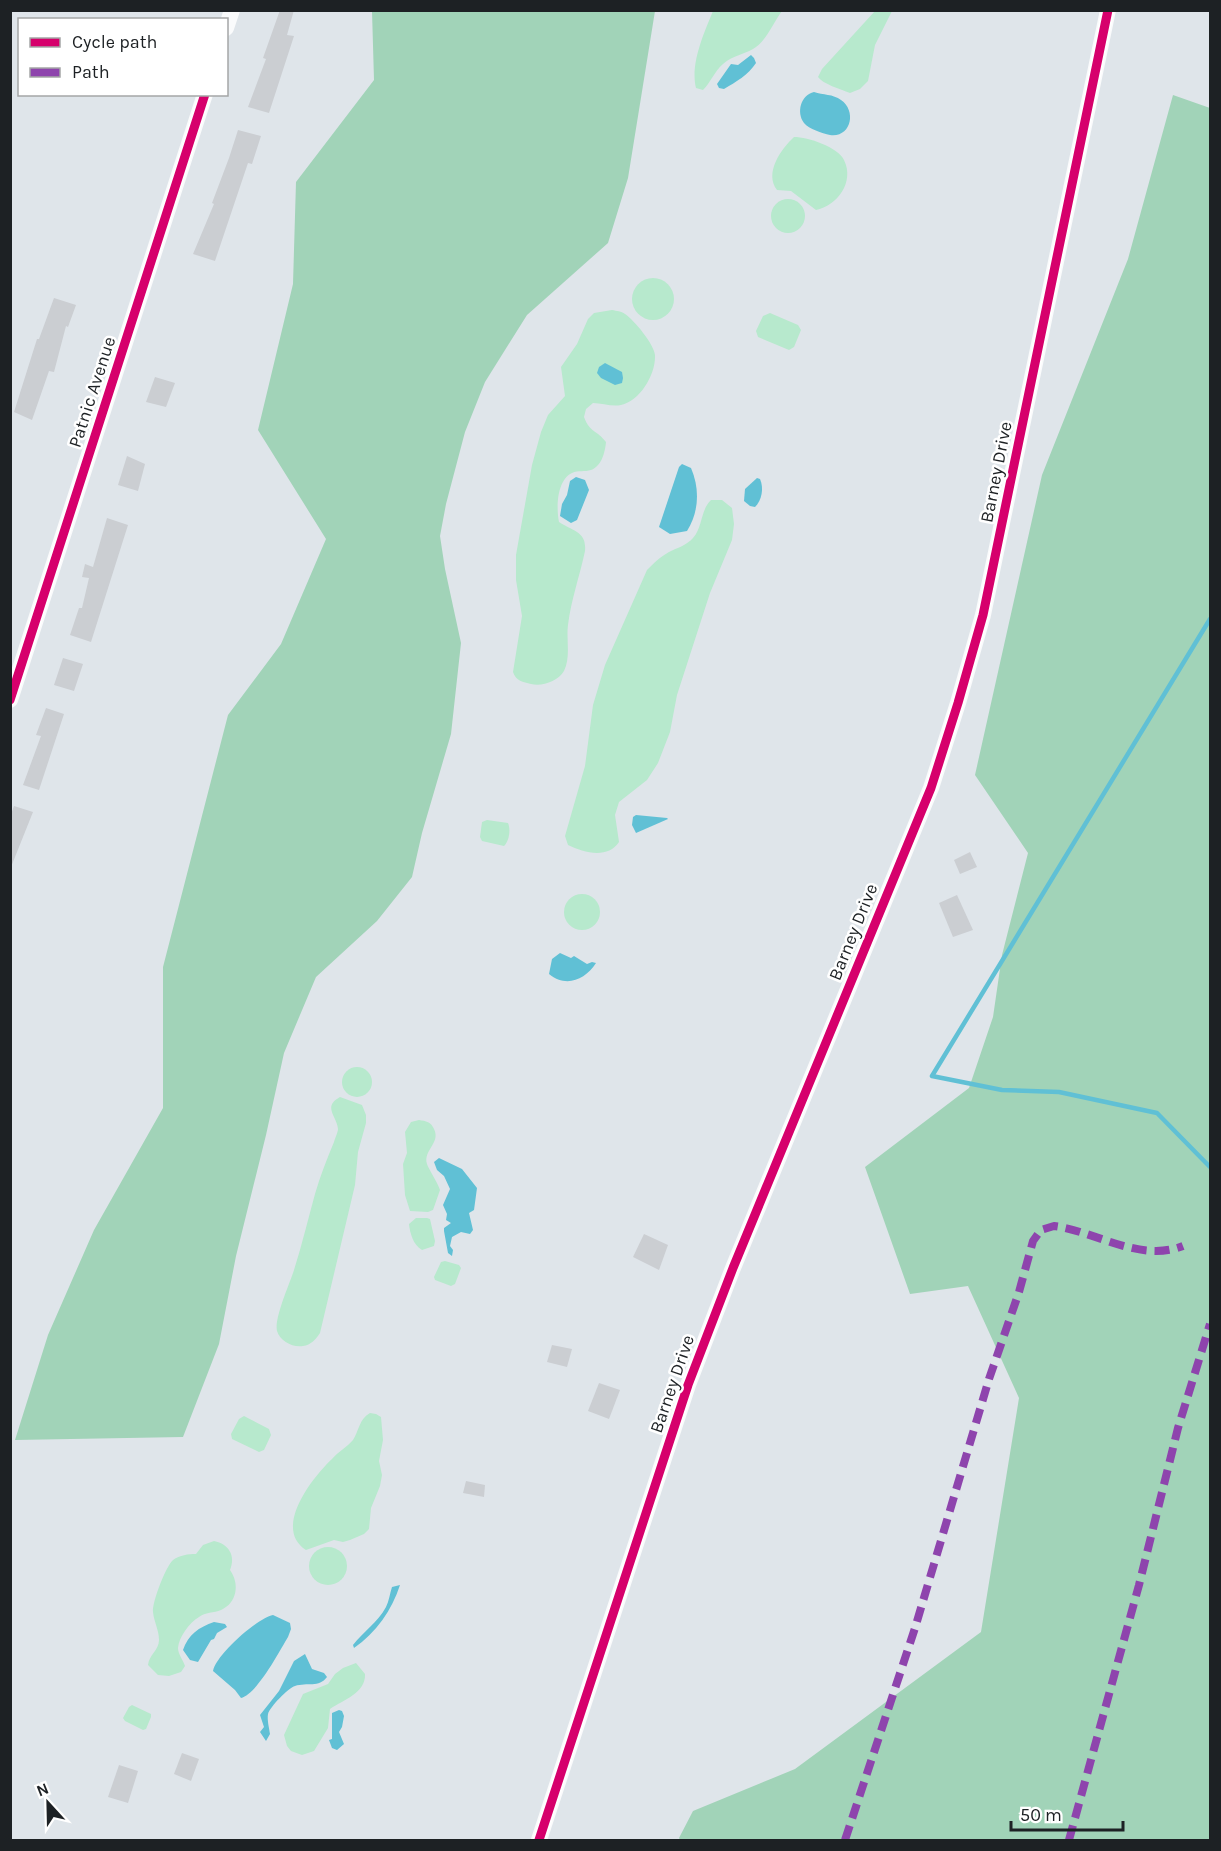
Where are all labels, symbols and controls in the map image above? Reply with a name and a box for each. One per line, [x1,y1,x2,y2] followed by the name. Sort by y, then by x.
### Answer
[18,18,228,96] legend
[72,31,157,53] text: Cycle path
[72,61,110,83] text: Path
[64,334,120,450] street label: Patnic Avenue
[975,420,1017,524] street label: Barney Drive
[824,880,882,984] street label: Barney Drive
[645,1332,699,1436] street label: Barney Drive
[18,1773,78,1833] north arrow
[34,1779,51,1801] text: N
[1011,1794,1124,1832] scale bar
[1020,1804,1062,1826] text: 50 m

